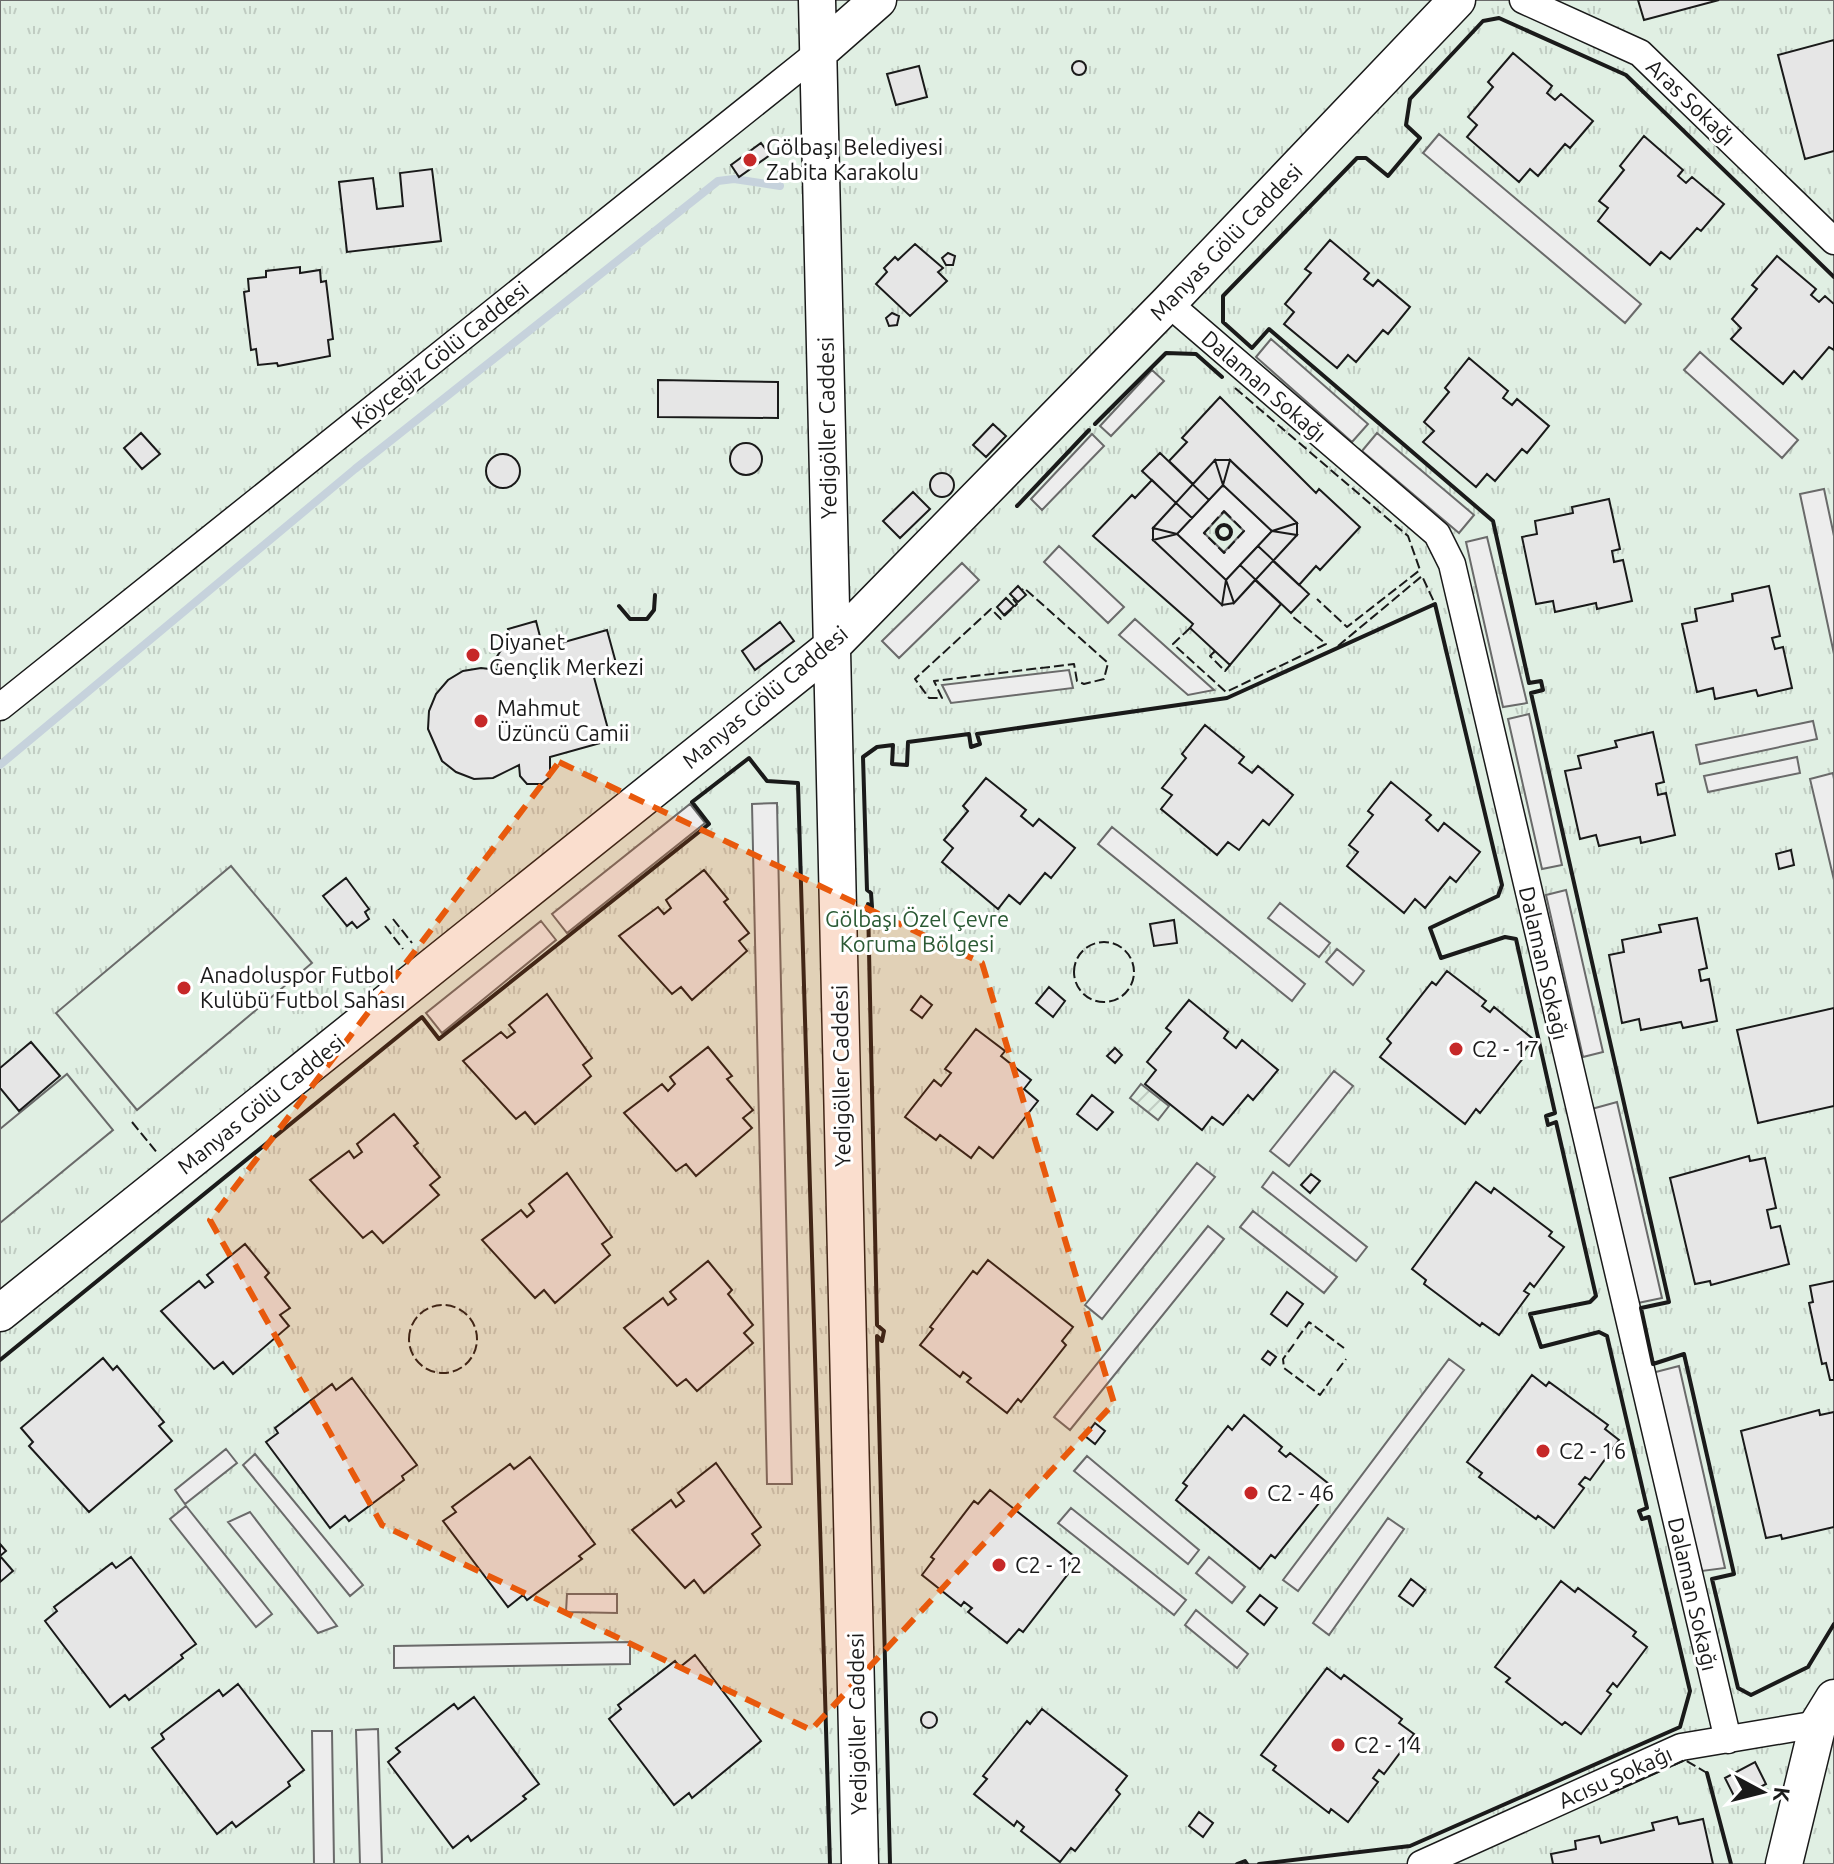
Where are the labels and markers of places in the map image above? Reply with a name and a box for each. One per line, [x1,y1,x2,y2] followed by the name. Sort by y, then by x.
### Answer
[766,134,943,184] place label: Gölbaşı Belediyesi Zabita Karakolu
[741,151,759,169] marker: Gölbaşı Belediyesi Zabita Karakolu
[489,629,644,679] place label: Diyanet Gençlik Merkezi
[464,646,482,664] marker: Diyanet Gençlik Merkezi
[497,695,629,745] place label: Mahmut Üzüncü Camii
[472,712,490,730] marker: Mahmut Üzüncü Camii
[200,962,405,1012] place label: Anadoluspor Futbol Kulübü Futbol Sahası
[175,979,193,997] marker: Anadoluspor Futbol Kulübü Futbol Sahası
[1472,1036,1539,1061] place label: C2 - 17
[1447,1040,1465,1058] marker: C2 - 17
[1559,1438,1626,1463] place label: C2 - 16
[1534,1442,1552,1460] marker: C2 - 16
[1267,1480,1334,1505] place label: C2 - 46
[1242,1484,1260,1502] marker: C2 - 46
[1015,1552,1082,1577] place label: C2 - 12
[990,1556,1008,1574] marker: C2 - 12
[1354,1732,1421,1757] place label: C2 - 14
[1329,1736,1347,1754] marker: C2 - 14

